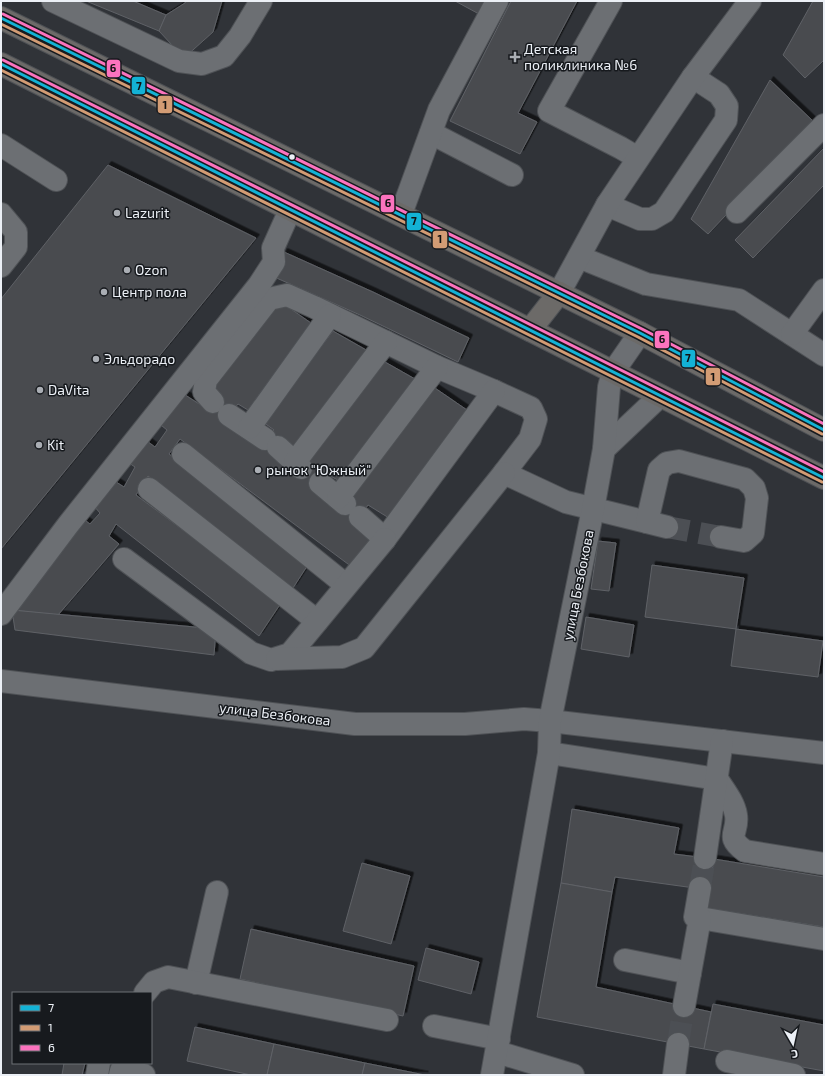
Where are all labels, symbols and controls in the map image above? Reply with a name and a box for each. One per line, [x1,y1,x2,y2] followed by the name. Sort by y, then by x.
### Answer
[524,40,637,73] place label: Детская поликлиника №6
[509,51,521,63] marker: Детская поликлиника №6
[106,59,121,78] line badge: 6
[110,61,117,74] text: 6
[131,76,146,95] line badge: 7
[136,79,142,92] text: 7
[157,95,173,114] line badge: 1
[163,98,167,111] text: 1
[287,152,297,162] unlabelled marker
[380,194,395,213] line badge: 6
[385,196,392,209] text: 6
[125,204,169,221] place label: Lazurit
[112,208,122,218] marker: Lazurit
[406,212,422,231] line badge: 7
[411,214,417,227] text: 7
[432,230,448,249] line badge: 1
[438,232,442,245] text: 1
[135,261,168,278] place label: Ozon
[122,265,132,275] marker: Ozon
[112,283,187,300] place label: Центр пола
[99,287,109,297] marker: Центр пола
[654,330,670,349] line badge: 6
[659,332,666,345] text: 6
[681,349,696,368] line badge: 7
[104,350,175,367] place label: Эльдорадо
[685,351,691,364] text: 7
[91,354,101,364] marker: Эльдорадо
[705,367,721,386] line badge: 1
[711,370,715,383] text: 1
[48,381,90,398] place label: DaVita
[35,385,45,395] marker: DaVita
[47,436,64,453] place label: Kit
[34,440,44,450] marker: Kit
[266,461,371,478] place label: рынок "Южный"
[253,465,263,475] marker: рынок "Южный"
[558,528,597,642] street label: улица Безбокова
[218,698,332,729] street label: улица Безбокова
[12,992,152,1064] legend
[48,1000,54,1014] text: 7
[48,1020,53,1034] text: 1
[773,1024,813,1064] north arrow
[48,1040,55,1054] text: 6
[790,1047,799,1061] text: С

